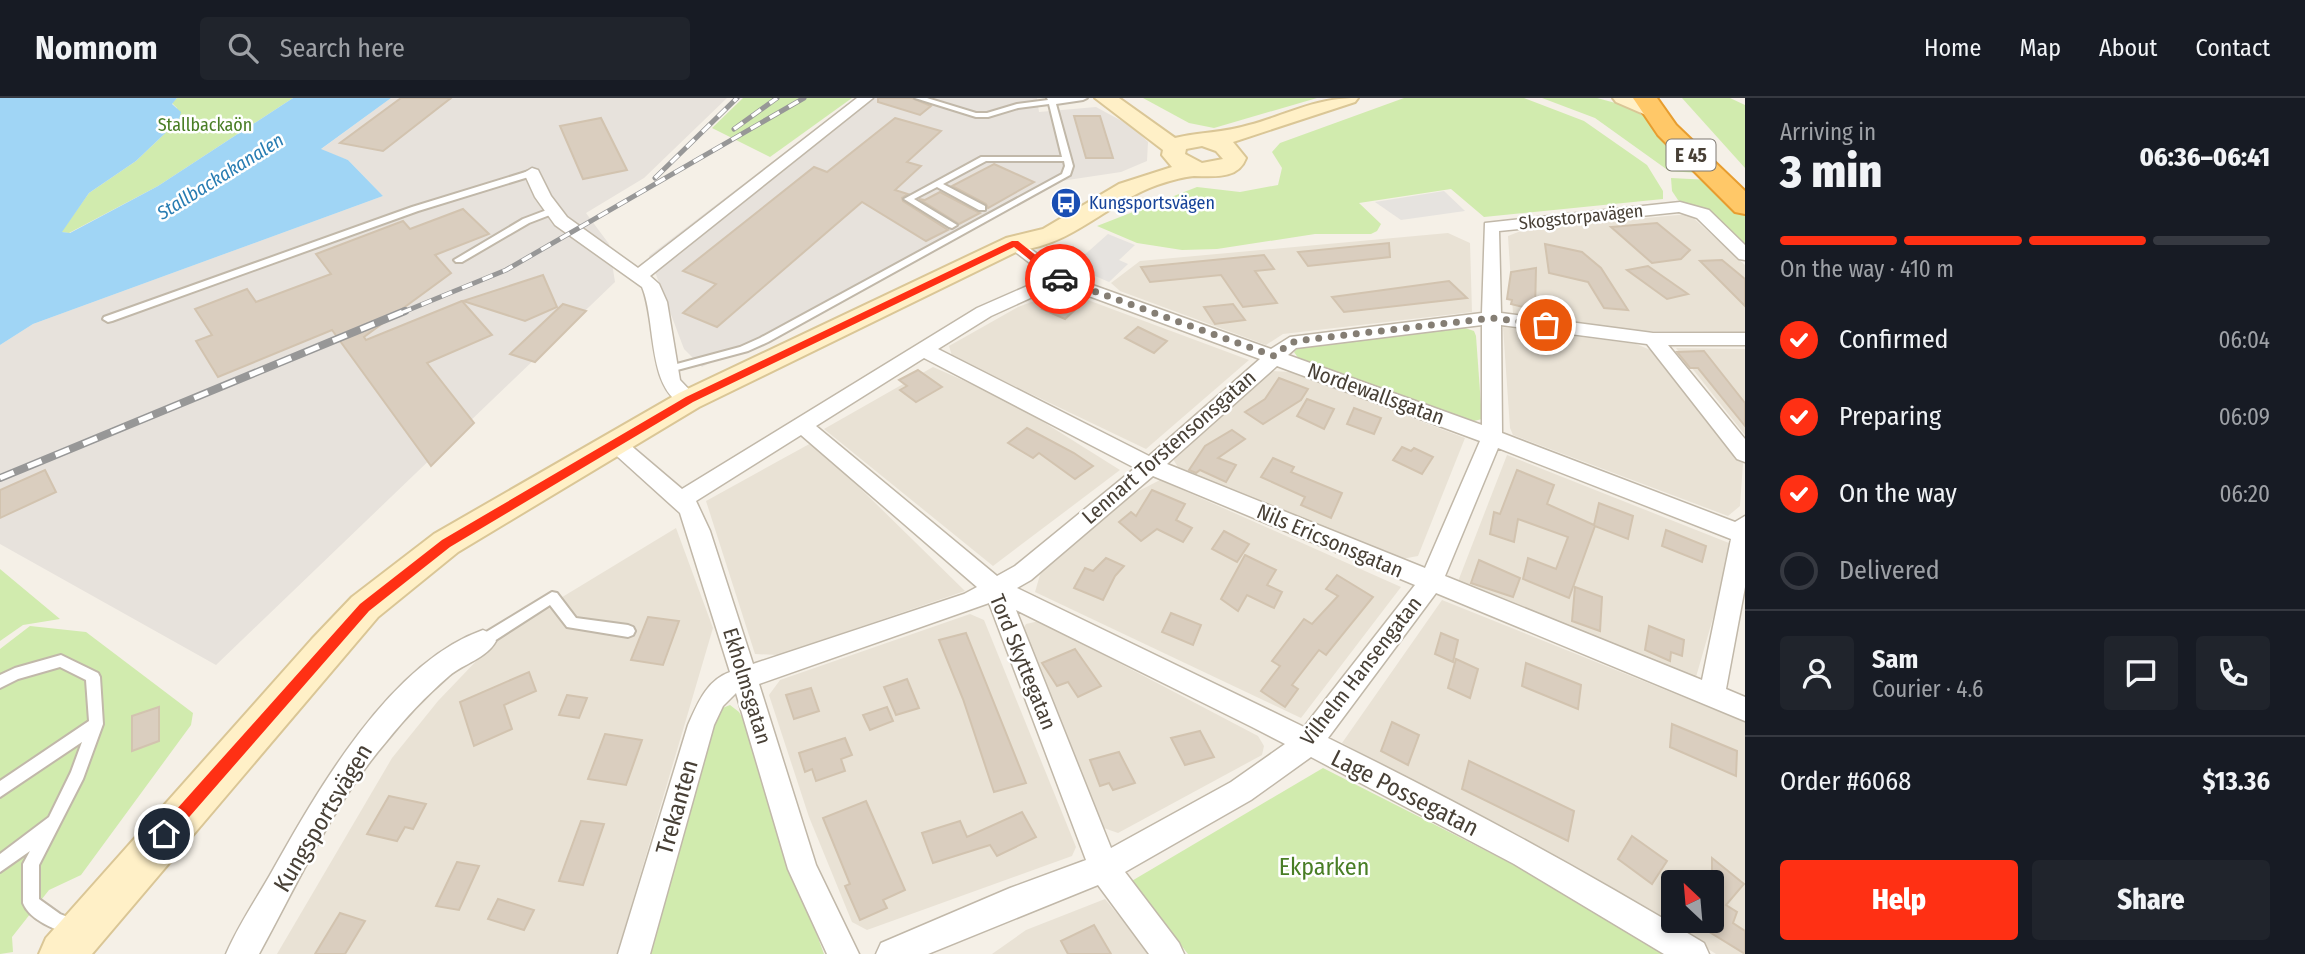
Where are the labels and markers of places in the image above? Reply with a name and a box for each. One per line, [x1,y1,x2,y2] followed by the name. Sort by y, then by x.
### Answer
[1049,186,1083,220] bus stop icon: Kungsportsvägen
[1089,192,1215,214] place label: Kungsportsvägen
[1516,295,1576,355] pin
[134,804,194,864] pin

